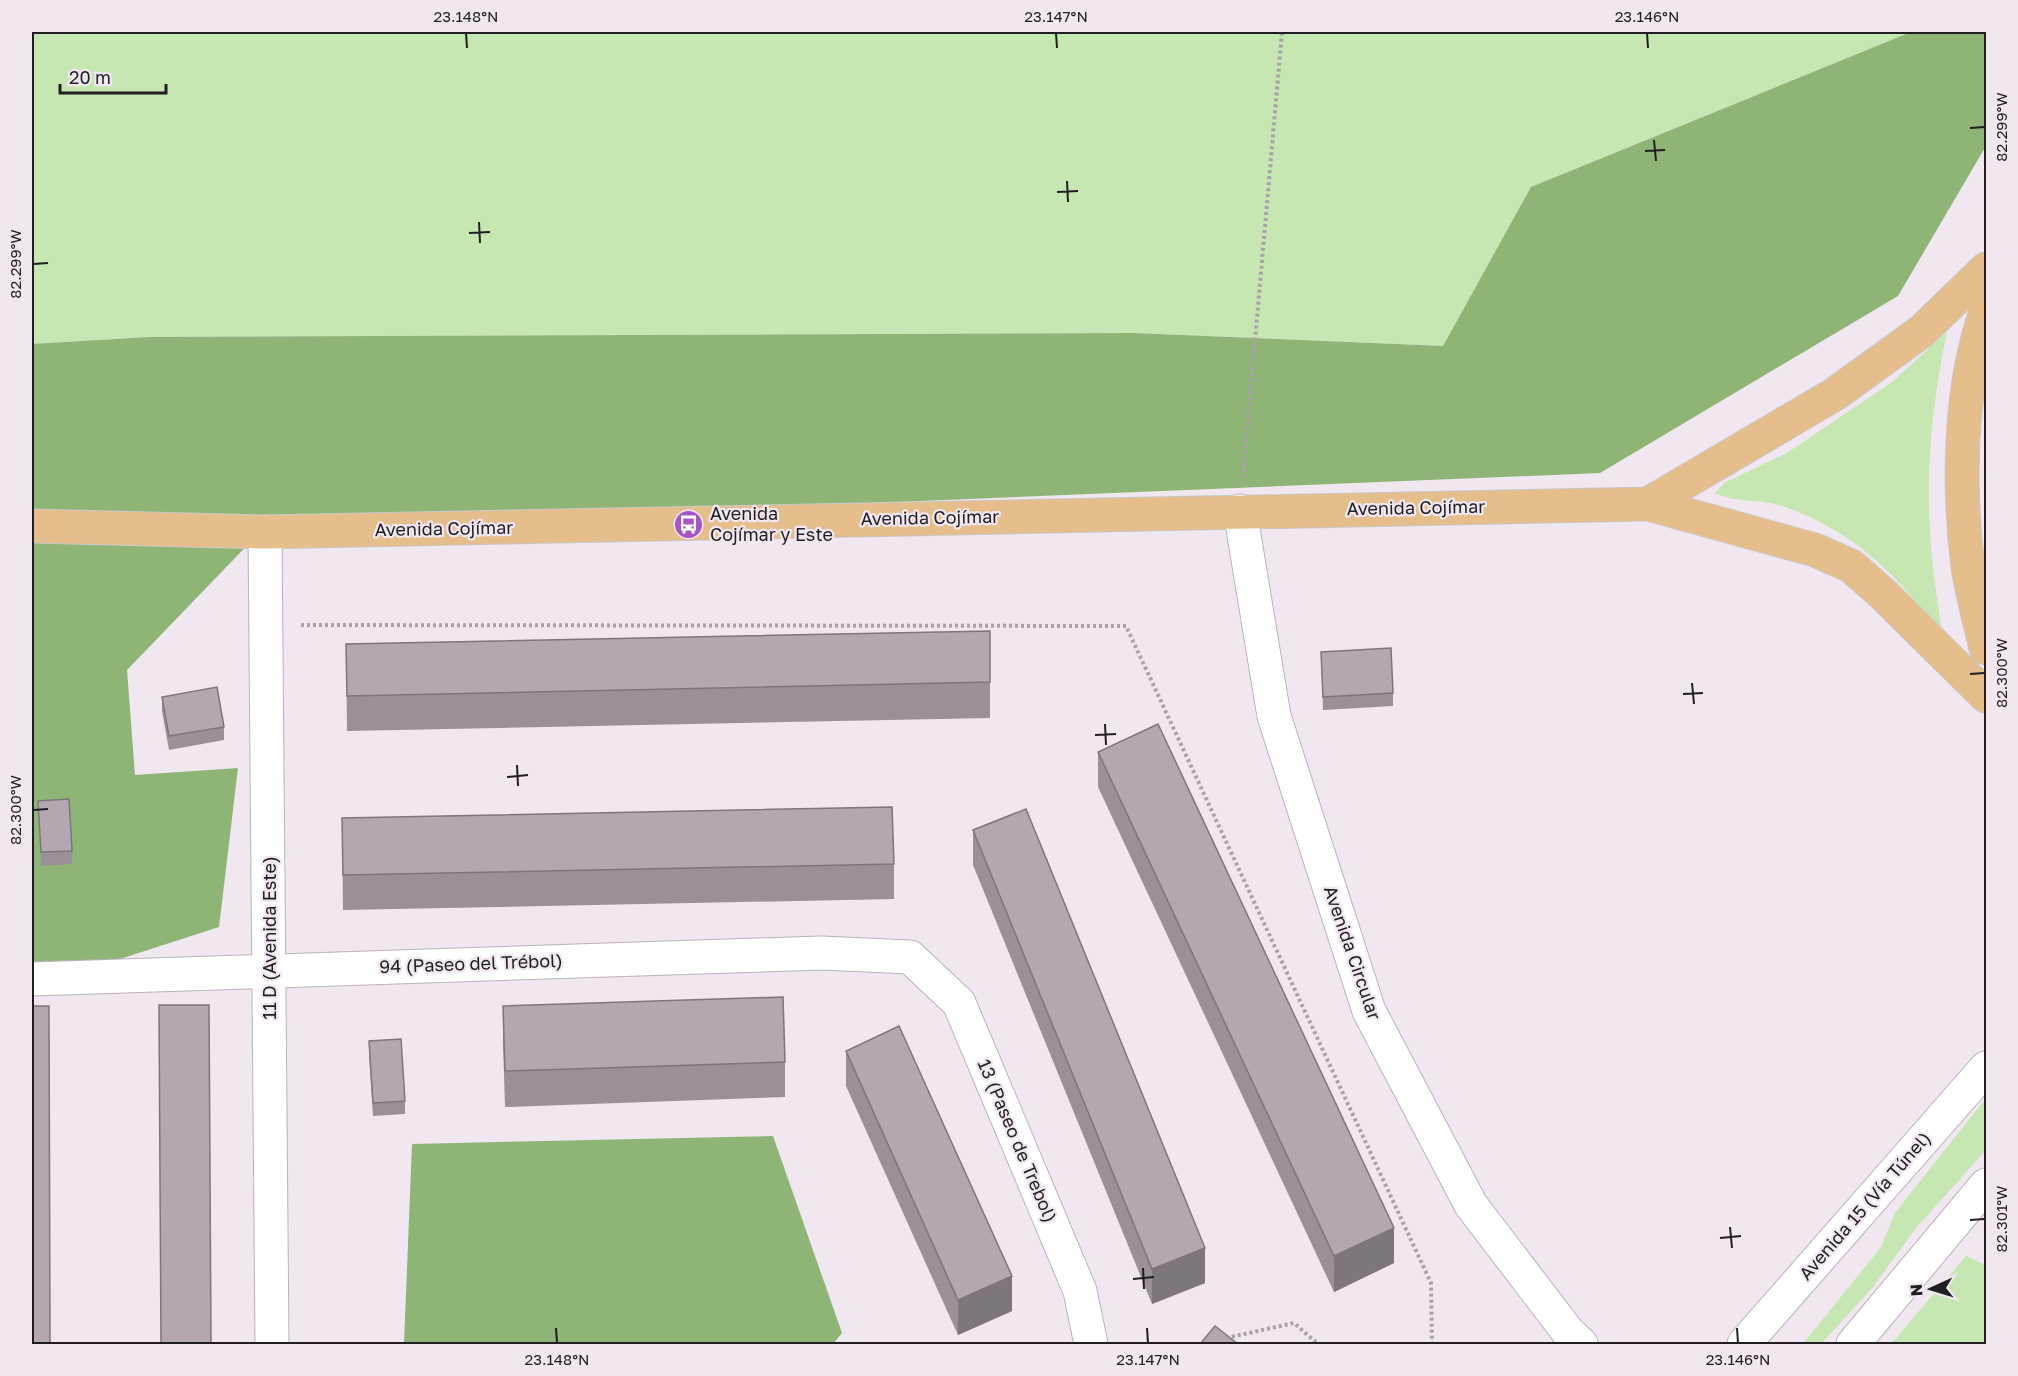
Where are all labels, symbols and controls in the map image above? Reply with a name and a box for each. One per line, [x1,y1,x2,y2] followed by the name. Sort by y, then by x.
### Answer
[434,7,498,25] text: 23.148°N
[1024,7,1088,25] text: 23.147°N
[1615,7,1679,25] text: 23.146°N
[60,57,166,95] scale bar
[69,66,111,88] text: 20 m
[1992,92,2010,162] text: 82.299°W
[6,229,24,299] text: 82.299°W
[1347,495,1485,519] street label: Avenida Cojímar
[710,502,833,545] place label: Avenida Cojímar y Este
[861,505,999,529] street label: Avenida Cojímar
[673,508,705,540] bus stop icon: Avenida Cojímar y Este
[375,516,513,540] street label: Avenida Cojímar
[1992,638,2010,708] text: 82.300°W
[6,775,24,845] text: 82.300°W
[258,856,280,1020] street label: 11 D (Avenida Este)
[1320,883,1386,1023] street label: Avenida Circular
[379,949,563,977] street label: 94 (Paseo del Trébol)
[974,1056,1062,1225] street label: 13 (Paseo de Trebol)
[1794,1127,1935,1284] street label: Avenida 15 (Vía Túnel)
[1992,1186,2010,1252] text: 82.301°W
[1901,1259,1961,1319] north arrow
[1906,1283,1926,1297] text: N
[525,1350,589,1368] text: 23.148°N
[1116,1350,1180,1368] text: 23.147°N
[1706,1350,1770,1368] text: 23.146°N

